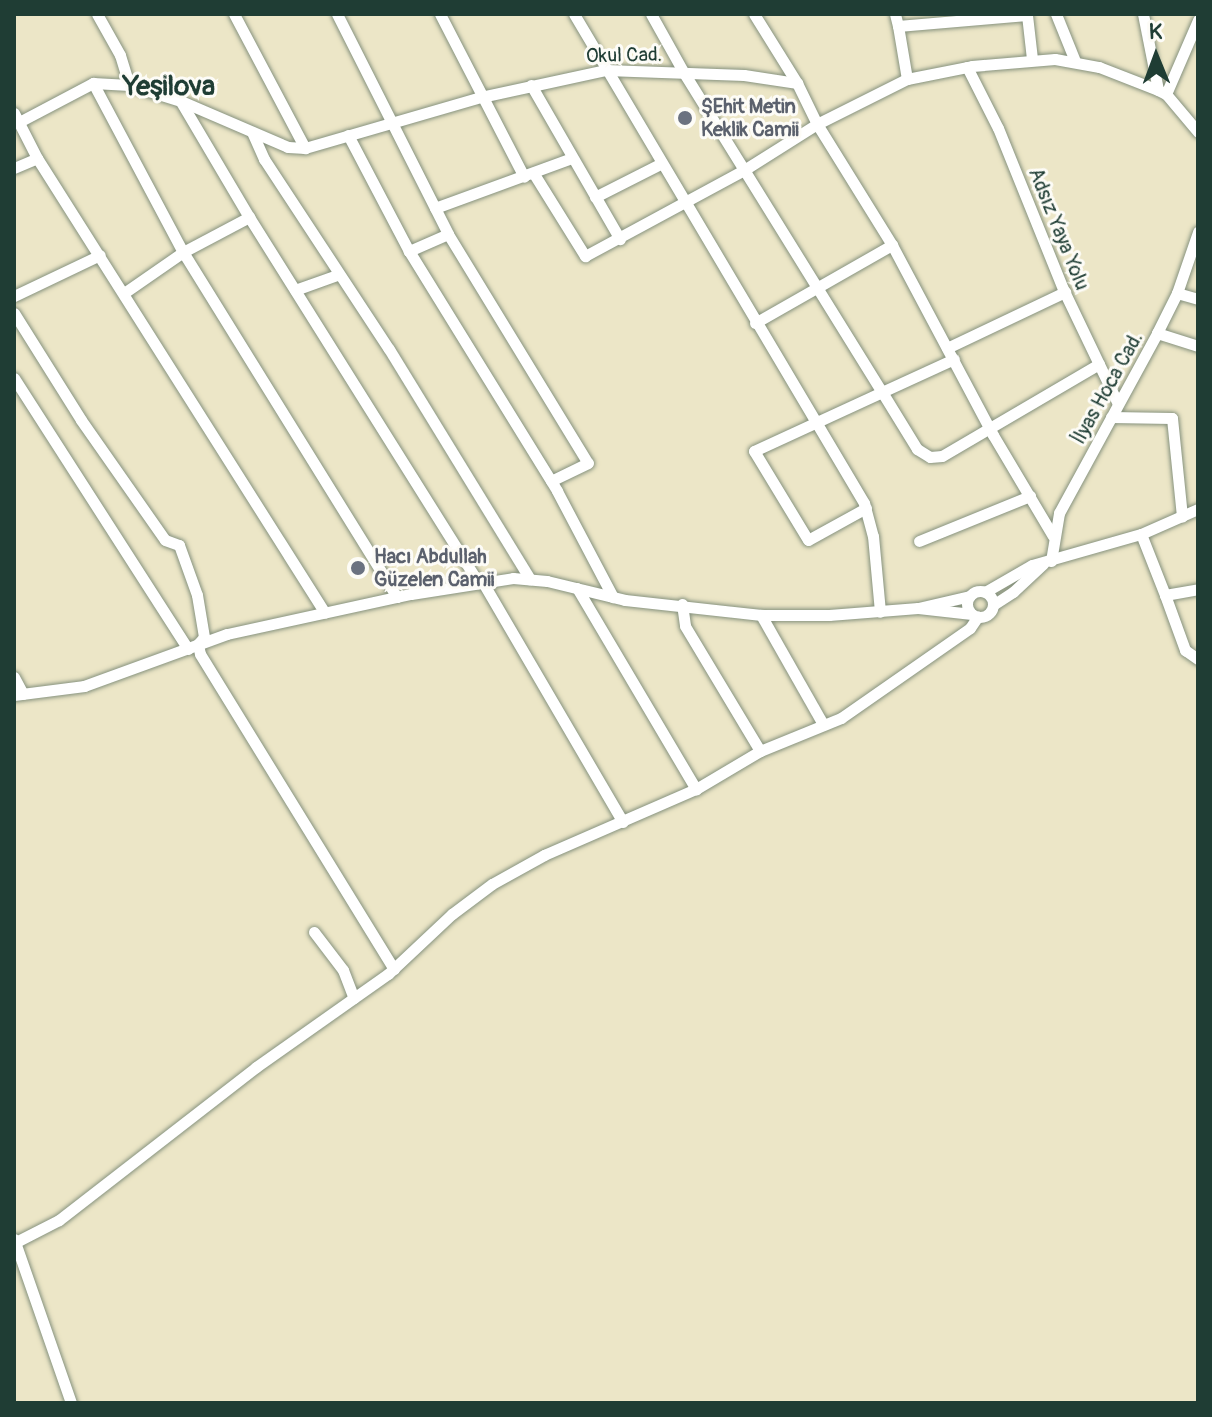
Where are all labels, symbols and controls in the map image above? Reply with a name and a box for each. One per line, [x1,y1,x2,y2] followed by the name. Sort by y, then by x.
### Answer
[1116,16,1196,96] north arrow
[1149,18,1162,46] text: K
[586,42,662,68] street label: Okul Cad.
[123,70,215,104] district label: Yeşilova
[701,94,799,141] place label: ŞEhit Metin Keklik Camii
[676,109,694,127] marker: ŞEhit Metin Keklik Camii
[1024,164,1094,294] street label: Adsız Yaya Yolu
[1066,328,1148,448] street label: İlyas Hoca Cad.
[374,544,494,591] place label: Hacı Abdullah Güzelen Camii
[349,559,367,577] marker: Hacı Abdullah Güzelen Camii

